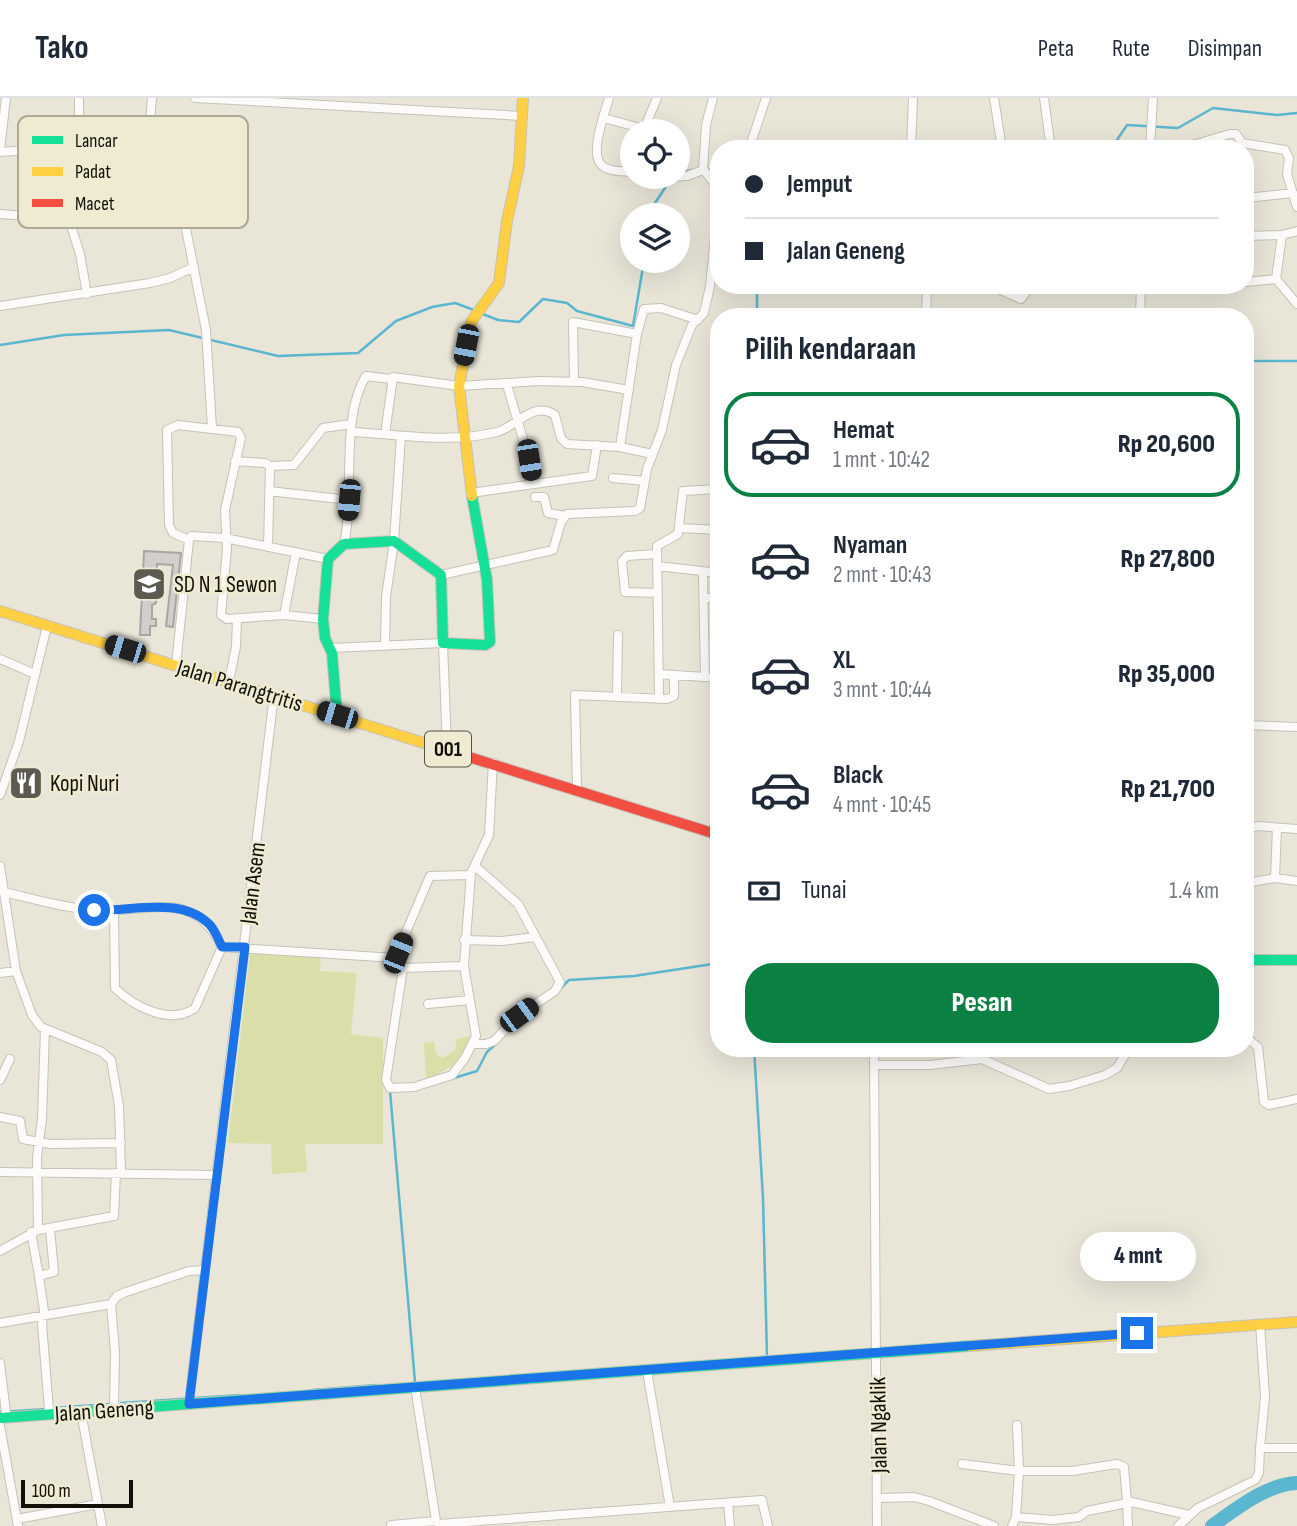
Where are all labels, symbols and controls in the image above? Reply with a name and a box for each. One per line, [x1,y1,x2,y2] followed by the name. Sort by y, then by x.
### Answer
[35,28,89,68] text: Tako
[1038,34,1074,63] text: Peta
[1112,34,1150,63] text: Rute
[1188,34,1262,63] text: Disimpan
[18,116,248,228] legend
[620,119,690,273] map controls
[620,119,690,189] button: locate
[75,130,118,153] text: Lancar
[75,161,111,184] text: Padat
[787,169,852,200] text: Jemput
[75,193,115,216] text: Macet
[620,203,690,273] button: layers
[787,236,905,267] text: Jalan Geneng
[452,322,481,368] car
[745,330,916,369] text: Pilih kendaraan
[749,413,812,476] icon: car
[833,415,894,446] text: Hemat
[1118,429,1215,460] text: Rp 20,600
[516,438,543,482] car
[833,446,930,474] text: 1 mnt · 10:42
[337,478,362,522] car
[749,528,812,591] icon: car
[833,530,907,561] text: Nyaman
[1121,544,1215,575] text: Rp 27,800
[833,561,932,589] text: 2 mnt · 10:43
[130,565,168,603] school or university icon: SD N 1 Sewon
[174,571,277,599] place label: SD N 1 Sewon
[102,633,149,665] car
[749,643,812,706] icon: car
[833,645,855,676] text: XL
[173,653,306,718] street label: Jalan Parangtritis
[1118,659,1215,690] text: Rp 35,000
[833,676,932,704] text: 3 mnt · 10:44
[314,699,361,731] car
[425,732,471,766] road number: 001
[749,758,812,821] icon: car
[833,760,883,791] text: Black
[7,764,45,802] restaurant icon: Kopi Nuri
[50,770,119,798] place label: Kopi Nuri
[1121,774,1215,805] text: Rp 21,700
[833,791,931,819] text: 4 mnt · 10:45
[234,841,272,927] street label: Jalan Asem
[745,872,783,910] icon: cash
[801,875,847,906] text: Tunai
[1169,877,1219,905] text: 1.4 km
[78,894,110,926] route start
[381,930,416,976] car
[745,963,1219,1043] button: Pesan
[496,994,543,1036] car
[1079,1232,1195,1280] callout: 4 mnt
[1114,1242,1162,1270] text: 4 mnt
[1121,1317,1153,1349] route end
[864,1376,894,1474] street label: Jalan Ngaklik
[53,1394,154,1428] street label: Jalan Geneng
[21,1477,133,1509] scale bar
[32,1480,71,1503] text: 100 m

